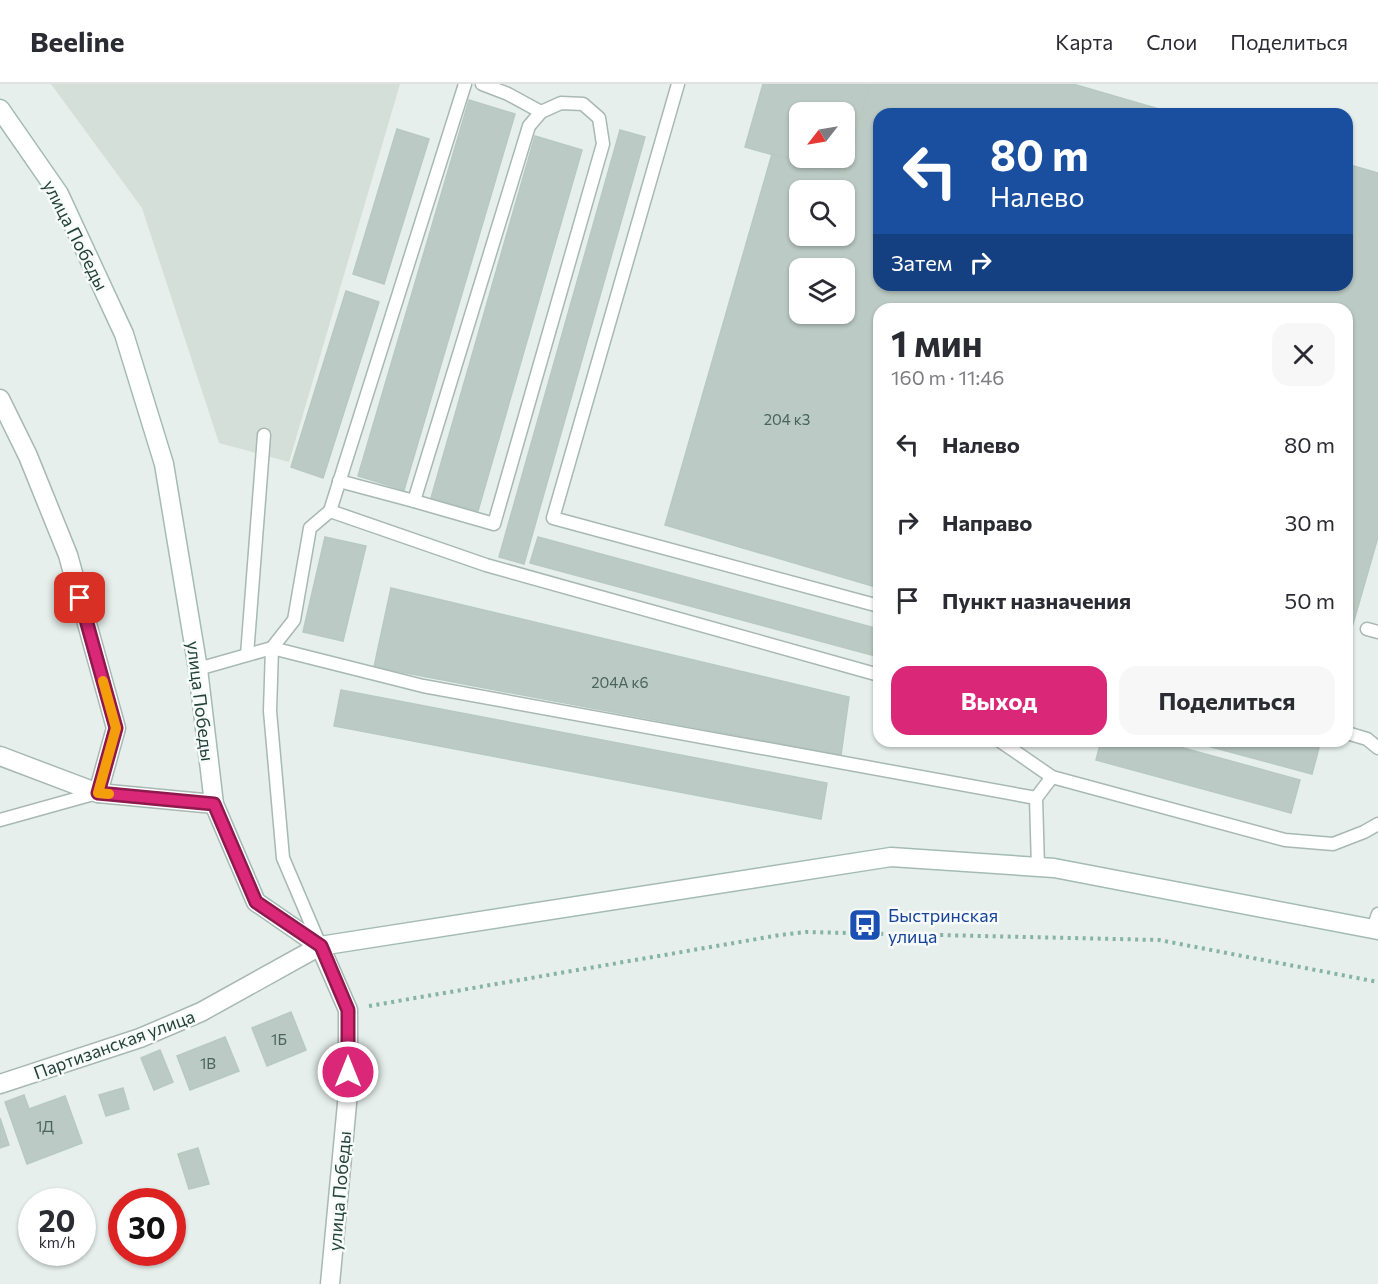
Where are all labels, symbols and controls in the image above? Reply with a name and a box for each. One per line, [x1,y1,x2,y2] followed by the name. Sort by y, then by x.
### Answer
[30,24,124,58] text: Beeline
[1055,29,1113,54] text: Карта
[1146,29,1197,54] text: Слои
[1230,29,1348,54] text: Поделиться
[789,102,855,168] north arrow
[789,102,855,324] map controls
[990,128,1089,180] text: 80 m
[891,132,969,210] icon: left
[39,176,113,294] street label: улица Победы
[789,180,855,246] button: search
[990,180,1085,213] text: Налево
[964,246,997,279] icon: right
[891,249,952,276] text: Затем
[789,258,855,324] button: layers
[891,320,983,364] text: 1 мин
[1272,323,1335,386] button: close
[891,365,1004,389] text: 160 m · 11:46
[764,410,810,428] house number: 204 к3
[891,428,924,461] icon: left
[942,431,1020,458] text: Налево
[1284,431,1335,458] text: 80 m
[891,506,924,539] icon: right
[942,509,1032,536] text: Направо
[1285,509,1335,536] text: 30 m
[54,572,105,623] pin
[63,581,96,614] icon: arrive
[891,584,924,617] icon: arrive
[942,587,1131,614] text: Пункт назначения
[1285,587,1335,614] text: 50 m
[183,640,219,762] street label: улица Победы
[891,666,1107,735] button: Выход
[1119,666,1335,735] button: Поделиться
[591,673,649,691] house number: 204А к6
[888,904,998,947] place label: Быстринская улица
[847,907,883,943] bus stop icon: Быстринская улица
[30,1005,198,1083] street label: Партизанская улица
[271,1030,287,1048] house number: 1Б
[316,1040,380,1104] position arrow
[200,1054,216,1072] house number: 1В
[36,1117,54,1135] house number: 1Д
[323,1130,355,1252] street label: улица Победы
[108,1188,186,1266] speed limit sign: 30
[39,1201,75,1238] text: 20
[39,1233,75,1251] text: km/h

